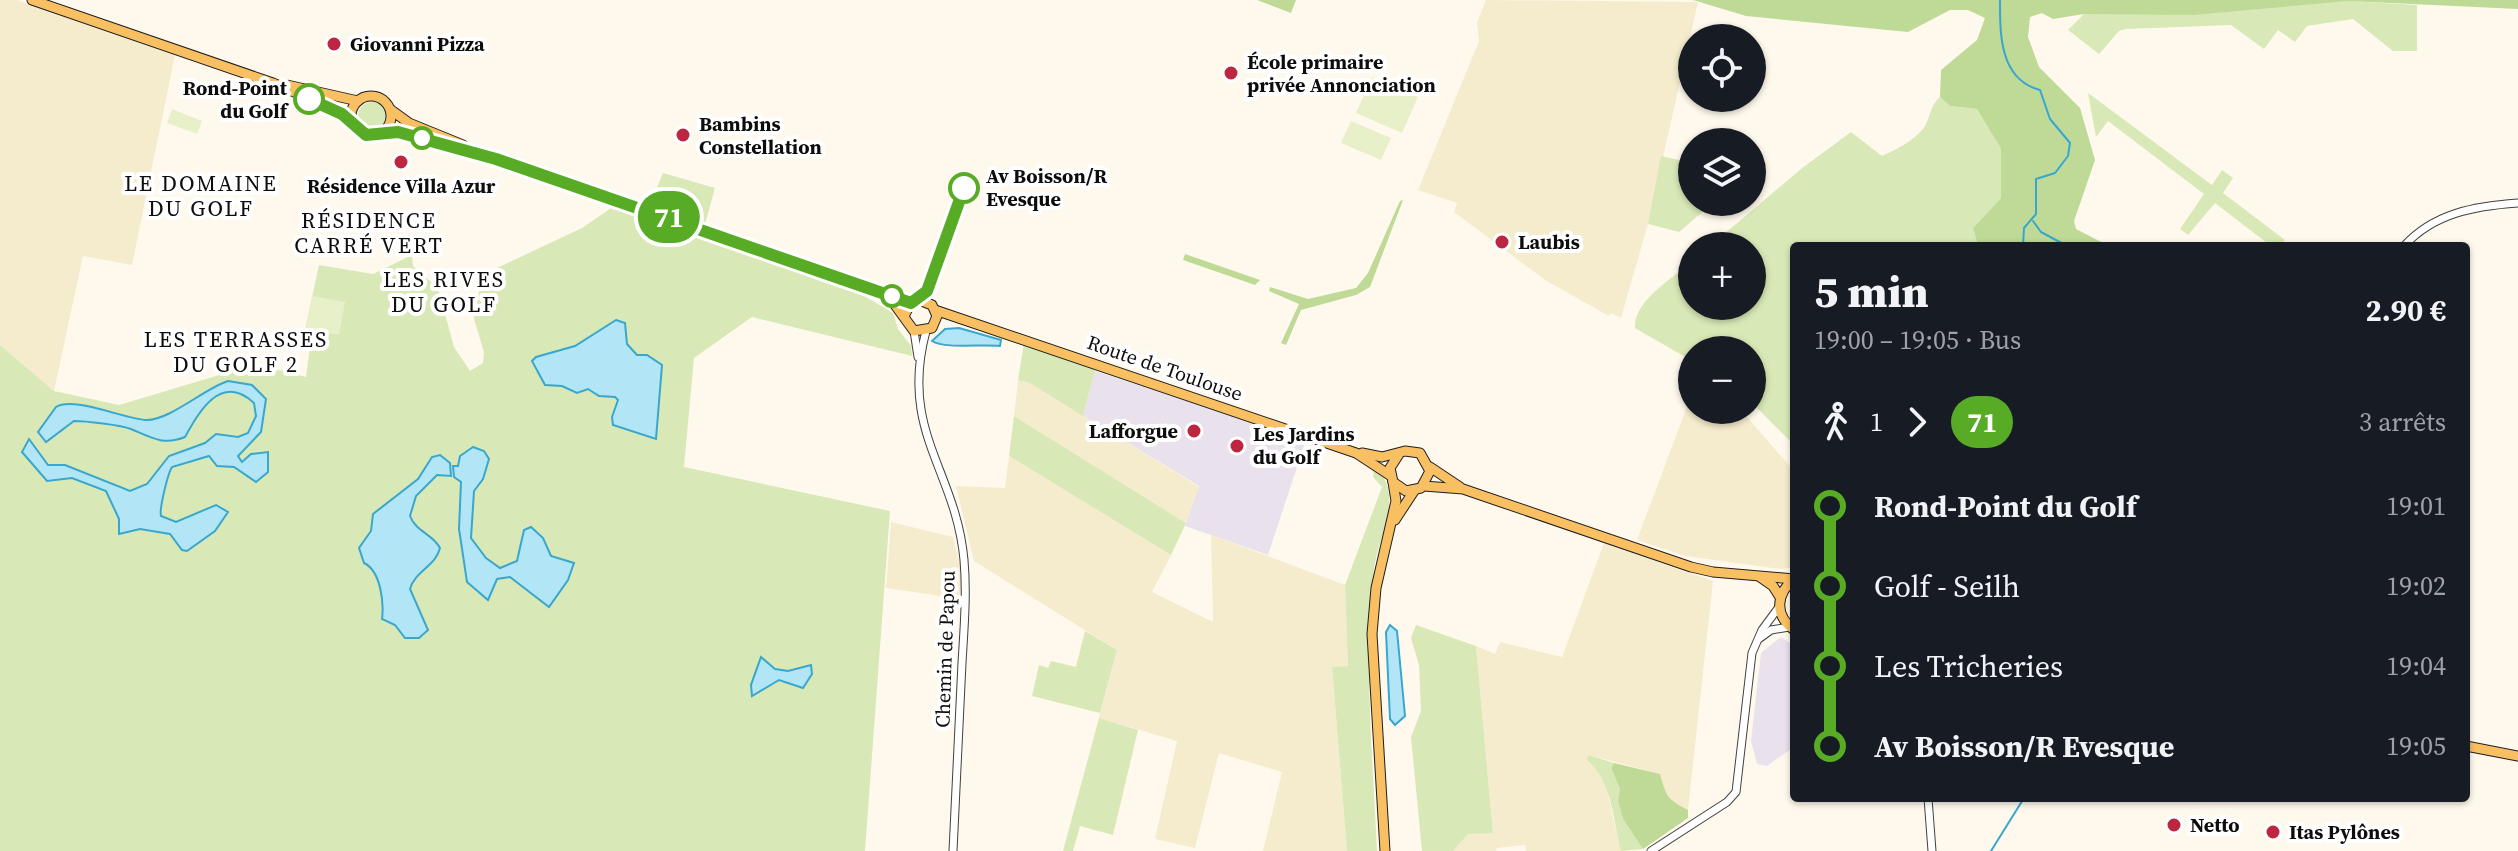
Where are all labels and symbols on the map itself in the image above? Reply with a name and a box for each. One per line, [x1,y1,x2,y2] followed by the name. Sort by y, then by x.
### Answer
[350,30,485,58] place label: Giovanni Pizza
[325,35,343,53] marker: Giovanni Pizza
[1247,48,1436,99] place label: École primaire privée Annonciation
[1222,64,1240,82] marker: École primaire privée Annonciation
[183,74,290,125] place label: Rond-Point du Golf
[294,84,324,114] marker: Rond-Point du Golf
[699,110,822,161] place label: Bambins Constellation
[674,126,692,144] marker: Bambins Constellation
[411,127,433,149] unlabelled marker
[392,153,410,171] marker: Résidence Villa Azur
[986,162,1107,213] place label: Av Boisson/R Evesque
[124,168,278,223] district label: LE DOMAINE DU GOLF
[307,172,496,200] place label: Résidence Villa Azur
[949,173,979,203] marker: Av Boisson/R Evesque
[633,191,705,243] line badge: 71
[294,205,444,260] district label: RÉSIDENCE CARRÉ VERT
[1518,228,1580,256] place label: Laubis
[1493,233,1511,251] marker: Laubis
[383,264,505,319] district label: LES RIVES DU GOLF
[881,285,903,307] unlabelled marker
[144,324,328,379] district label: LES TERRASSES DU GOLF 2
[1083,328,1247,408] street label: Route de Toulouse
[1089,417,1178,445] place label: Lafforgue
[1253,420,1355,471] place label: Les Jardins du Golf
[1185,422,1203,440] marker: Lafforgue
[1228,437,1246,455] marker: Les Jardins du Golf
[928,570,962,728] street label: Chemin de Papou
[2190,811,2240,839] place label: Netto
[2165,816,2183,834] marker: Netto
[2289,818,2400,846] place label: Itas Pylônes
[2264,823,2282,841] marker: Itas Pylônes

